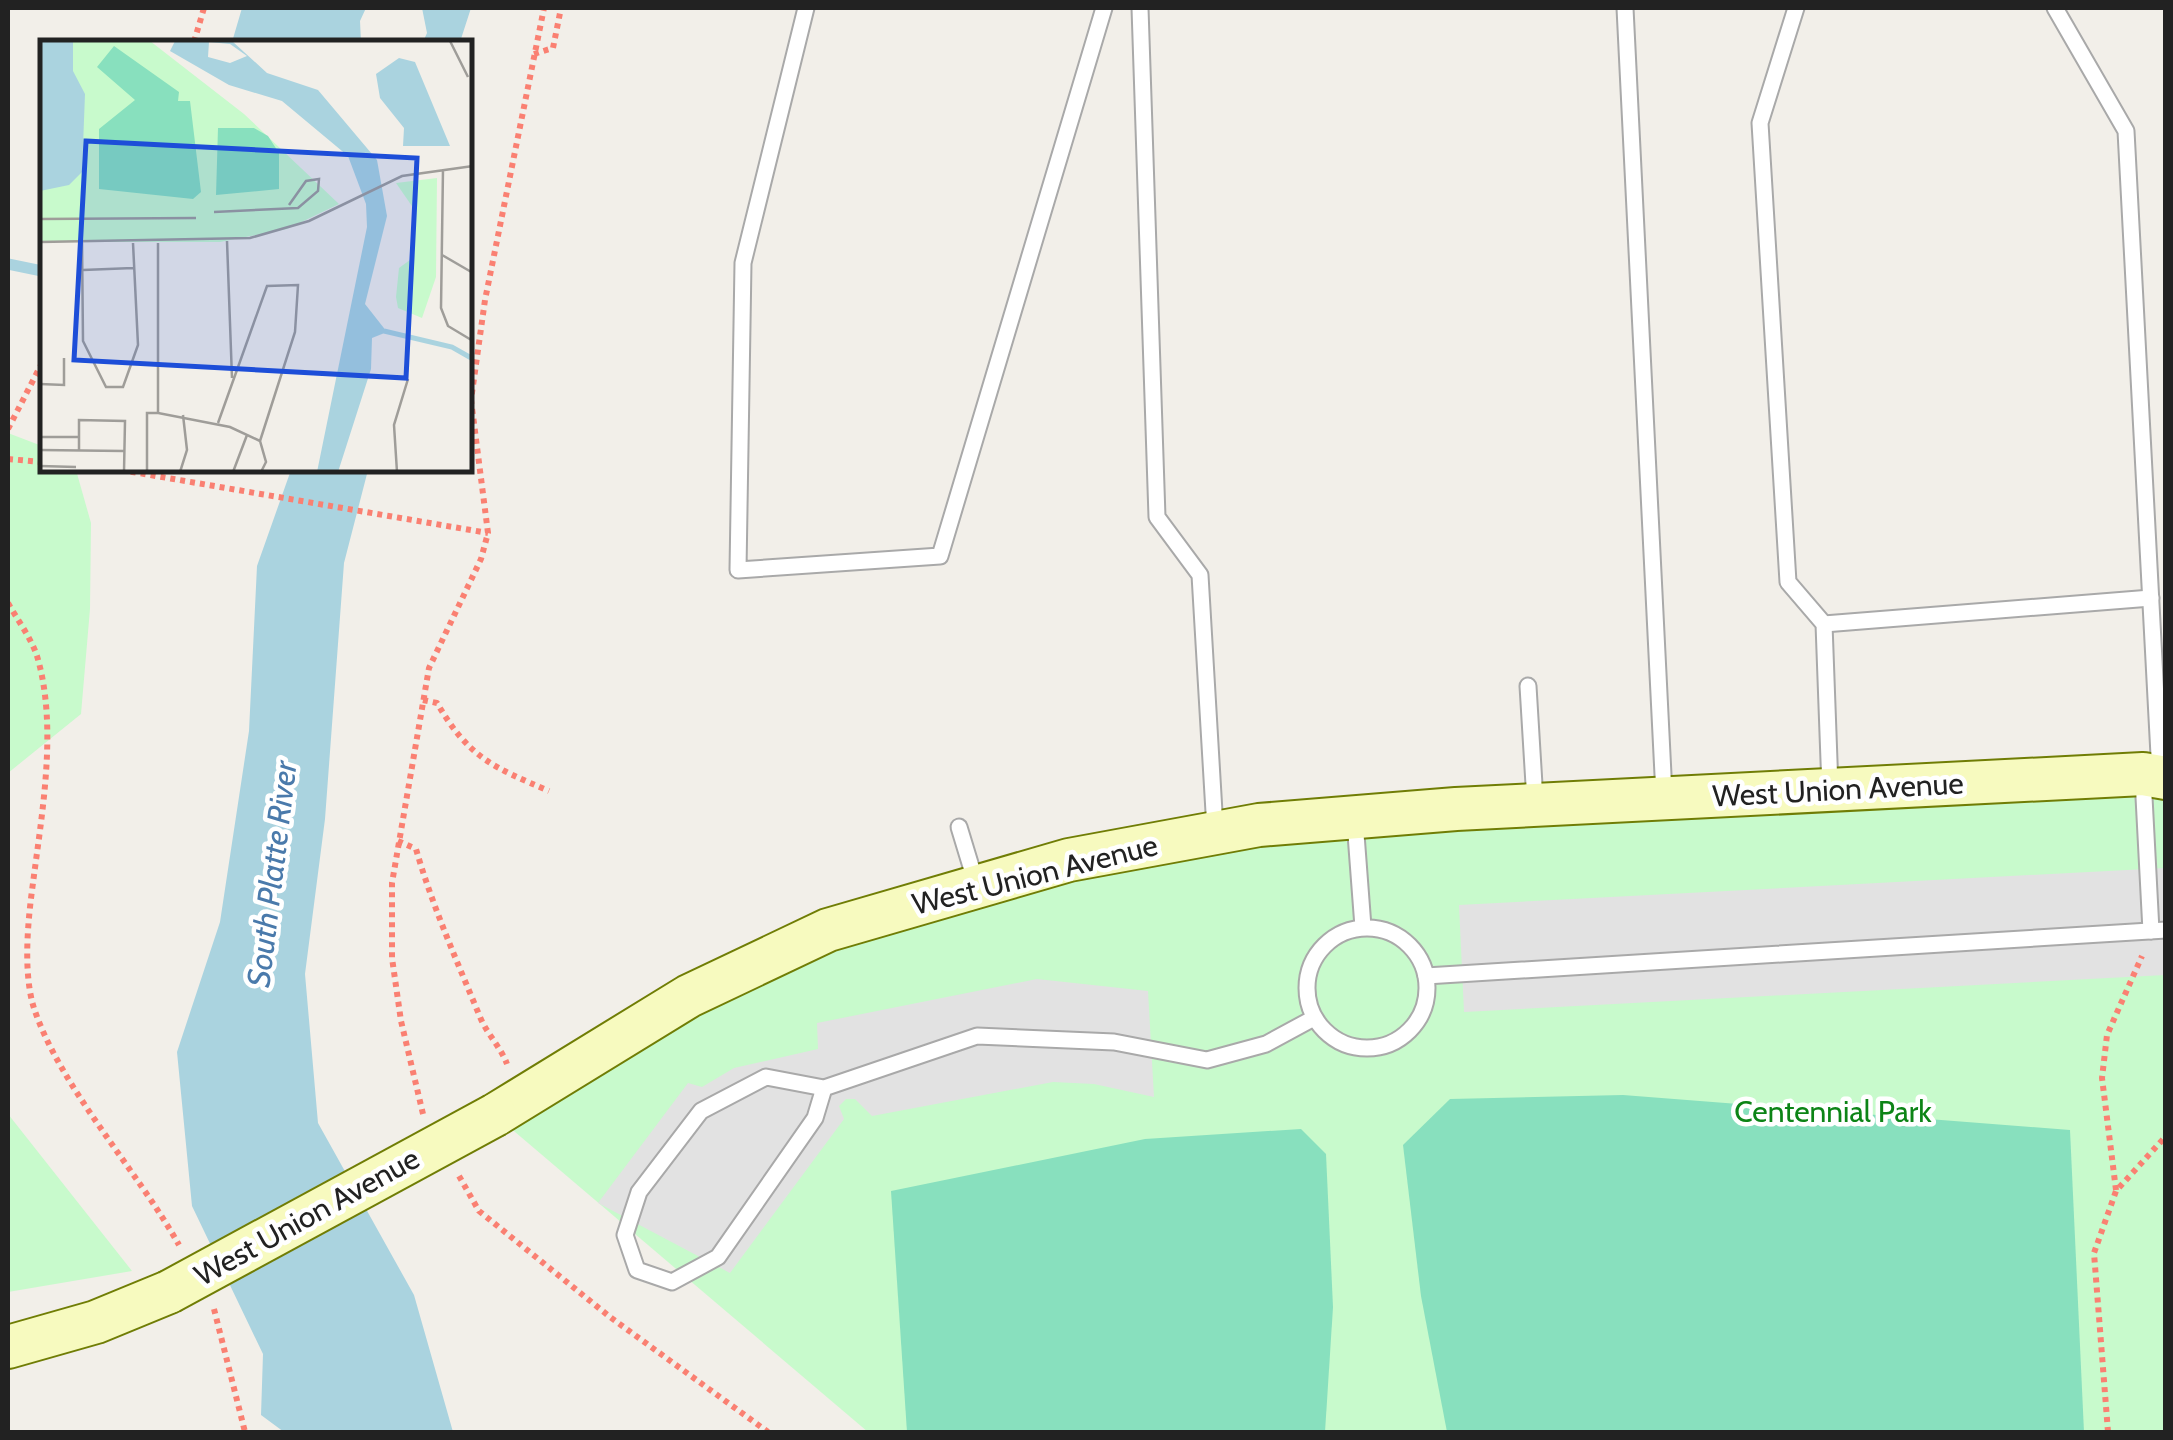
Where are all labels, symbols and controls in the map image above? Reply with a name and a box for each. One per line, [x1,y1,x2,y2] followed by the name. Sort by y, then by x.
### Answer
[40,40,472,472] inset map
[238,758,305,989] water label: South Platte River
[1711,764,1964,815] street label: West Union Avenue
[908,826,1161,923] street label: West Union Avenue
[1734,1093,1932,1130] park label: Centennial Park
[188,1139,426,1294] street label: West Union Avenue

